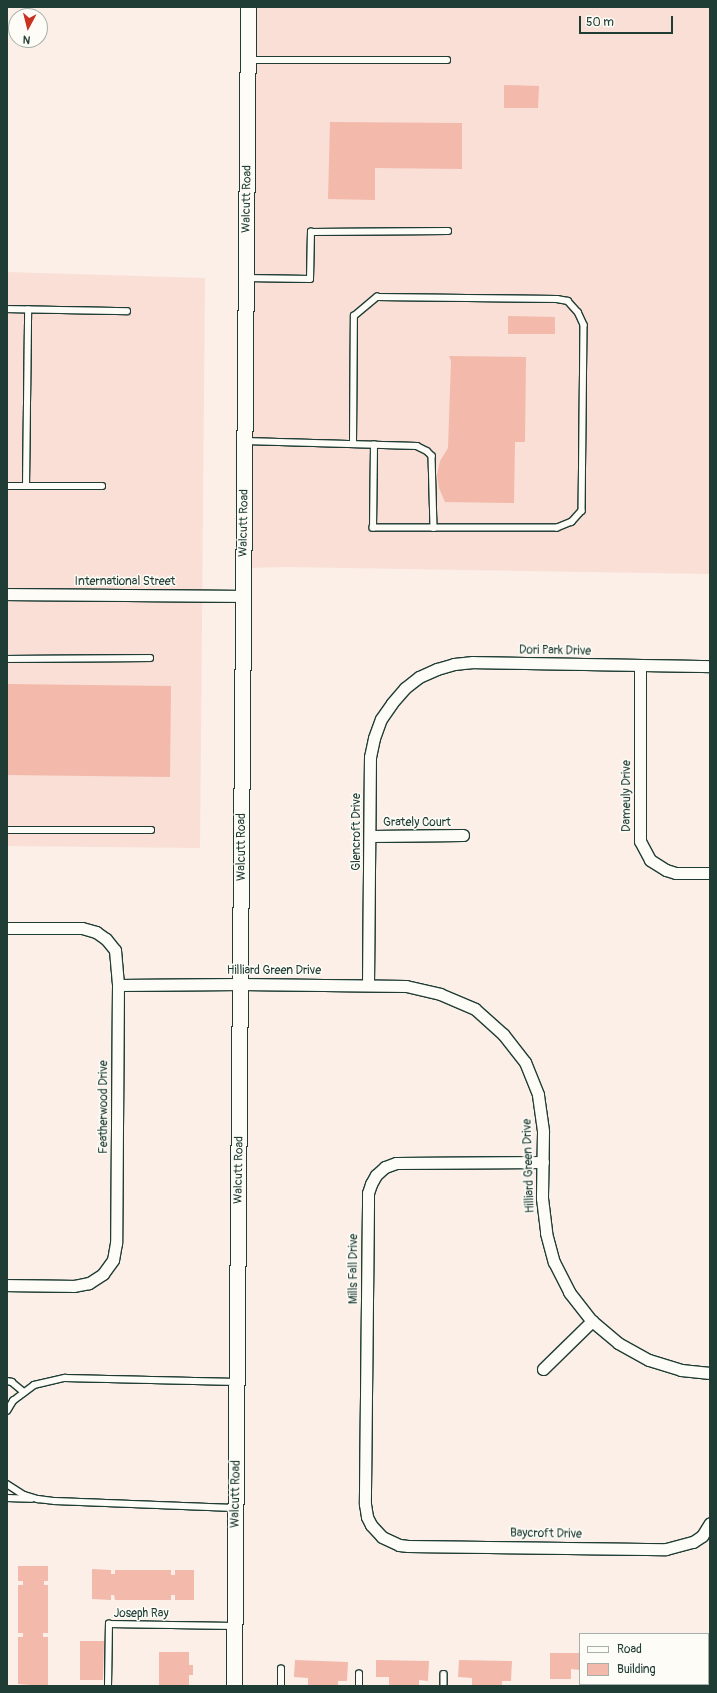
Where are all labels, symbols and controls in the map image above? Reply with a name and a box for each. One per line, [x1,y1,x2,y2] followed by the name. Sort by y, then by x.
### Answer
[8,8,48,48] north arrow
[581,8,675,34] scale bar
[586,15,614,30] text: 50 m
[22,33,31,46] text: N
[239,165,255,233] street label: Walcutt Road
[236,489,252,557] street label: Walcutt Road
[75,575,175,589] street label: International Street
[519,643,591,659] street label: Dori Park Drive
[620,760,634,832] street label: Dameuly Drive
[350,793,364,871] street label: Glencroft Drive
[235,813,249,881] street label: Walcutt Road
[383,816,451,830] street label: Grately Court
[227,964,321,978] street label: Hilliard Green Drive
[97,1060,111,1154] street label: Featherwood Drive
[520,1119,538,1213] street label: Hilliard Green Drive
[231,1136,247,1204] street label: Walcutt Road
[347,1234,361,1304] street label: Mills Fall Drive
[228,1460,244,1528] street label: Walcutt Road
[510,1526,582,1542] street label: Baycroft Drive
[113,1607,169,1621] street label: Joseph Ray
[579,1633,709,1685] legend
[617,1642,642,1657] text: Road
[617,1662,656,1677] text: Building

